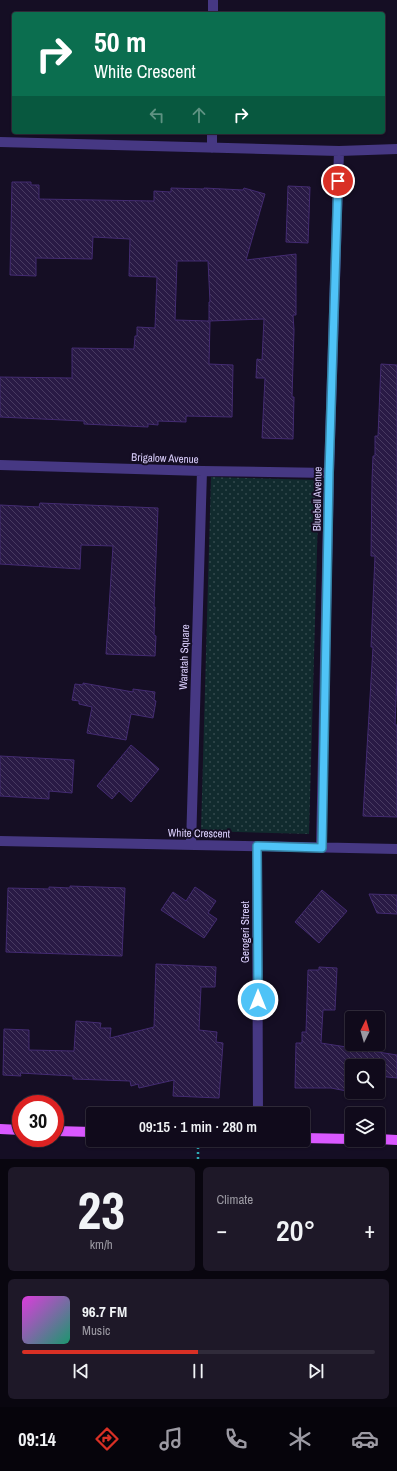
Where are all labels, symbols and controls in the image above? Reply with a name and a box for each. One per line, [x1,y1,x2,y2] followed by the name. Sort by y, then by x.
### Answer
[94,23,146,61] text: 50 m
[28,28,80,80] icon: right
[94,59,196,84] text: White Crescent
[146,104,168,126] icon: left
[188,104,210,126] icon: ahead
[230,104,252,126] icon: right
[321,164,355,198] pin
[327,170,349,192] icon: arrive
[131,450,199,466] street label: Brigalow Avenue
[309,467,325,531] street label: Bluebell Avenue
[176,624,192,690] street label: Waratah Square
[168,825,231,841] street label: White Crescent
[238,900,252,963] street label: Gerogeri Street
[237,979,279,1021] position arrow
[345,1011,385,1051] north arrow
[345,1011,385,1147] map controls
[345,1059,385,1099] button: search
[12,1095,64,1147] speed limit sign: 30
[345,1107,385,1147] button: layers
[139,1116,257,1137] text: 09:15 · 1 min · 280 m
[78,1175,125,1245] text: 23
[217,1191,253,1208] text: Climate
[276,1210,315,1250] text: 20°
[217,1215,227,1245] text: −
[364,1215,375,1245] text: +
[90,1236,113,1253] text: km/h
[82,1301,127,1322] text: 96.7 FM
[82,1322,110,1339] text: Music
[70,1360,92,1382] icon: previous
[187,1360,209,1382] icon: pause
[305,1360,327,1382] icon: next
[93,1425,121,1453] icon: directions
[157,1425,185,1453] icon: music
[222,1425,250,1453] icon: phone
[286,1425,314,1453] icon: climate
[351,1425,379,1453] icon: car
[18,1427,56,1452] text: 09:14

